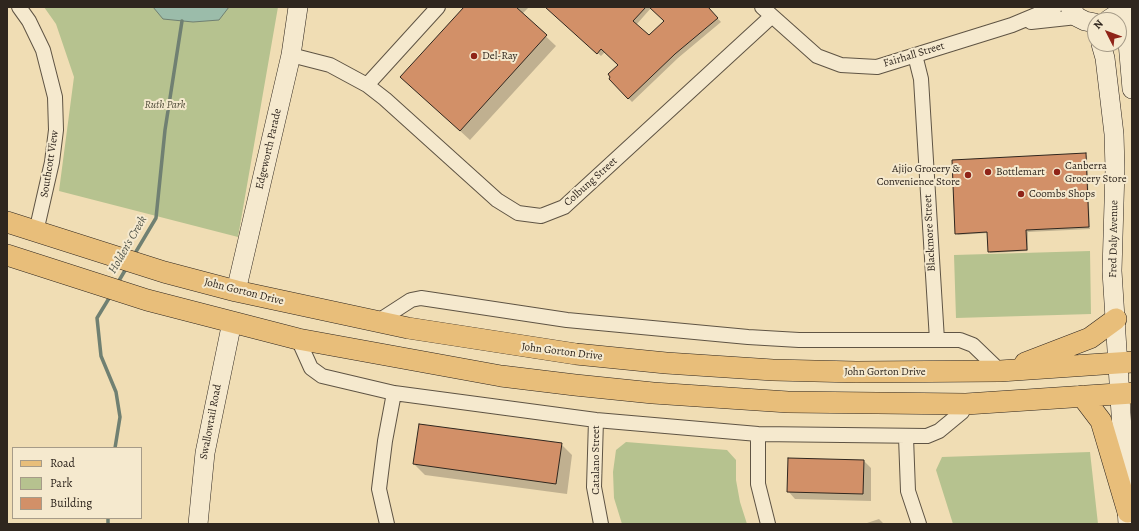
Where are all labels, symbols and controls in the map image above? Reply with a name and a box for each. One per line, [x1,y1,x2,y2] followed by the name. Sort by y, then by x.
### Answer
[1087,12,1127,52] north arrow
[1090,16,1107,32] text: N
[882,39,946,71] street label: Fairhall Street
[482,49,518,63] place label: Del-Ray
[469,51,479,61] marker: Del-Ray
[145,98,185,112] park label: Ruth Park
[253,107,285,191] street label: Edgeworth Parade
[38,129,62,199] street label: Southcott View
[562,155,620,209] street label: Colbung Street
[1065,159,1127,185] place label: Canberra Grocery Store
[877,162,960,188] place label: Ajijo Grocery & Convenience Store
[996,165,1045,179] place label: Bottlemart
[983,167,993,177] marker: Bottlemart
[1052,167,1062,177] marker: Canberra Grocery Store
[963,170,973,180] marker: Ajijo Grocery & Convenience Store
[1029,187,1095,201] place label: Coombs Shops
[1016,189,1026,199] marker: Coombs Shops
[921,194,939,272] street label: Blackmore Street
[1107,200,1121,278] street label: Fred Daly Avenue
[106,214,150,276] water label: Holden's Creek
[203,276,285,308] street label: John Gorton Drive
[521,340,603,364] street label: John Gorton Drive
[844,365,926,379] street label: John Gorton Drive
[197,383,225,461] street label: Swallowtail Road
[589,425,603,495] street label: Catalano Street
[12,447,142,519] legend
[50,455,75,471] text: Road
[50,475,73,491] text: Park
[50,495,92,511] text: Building

